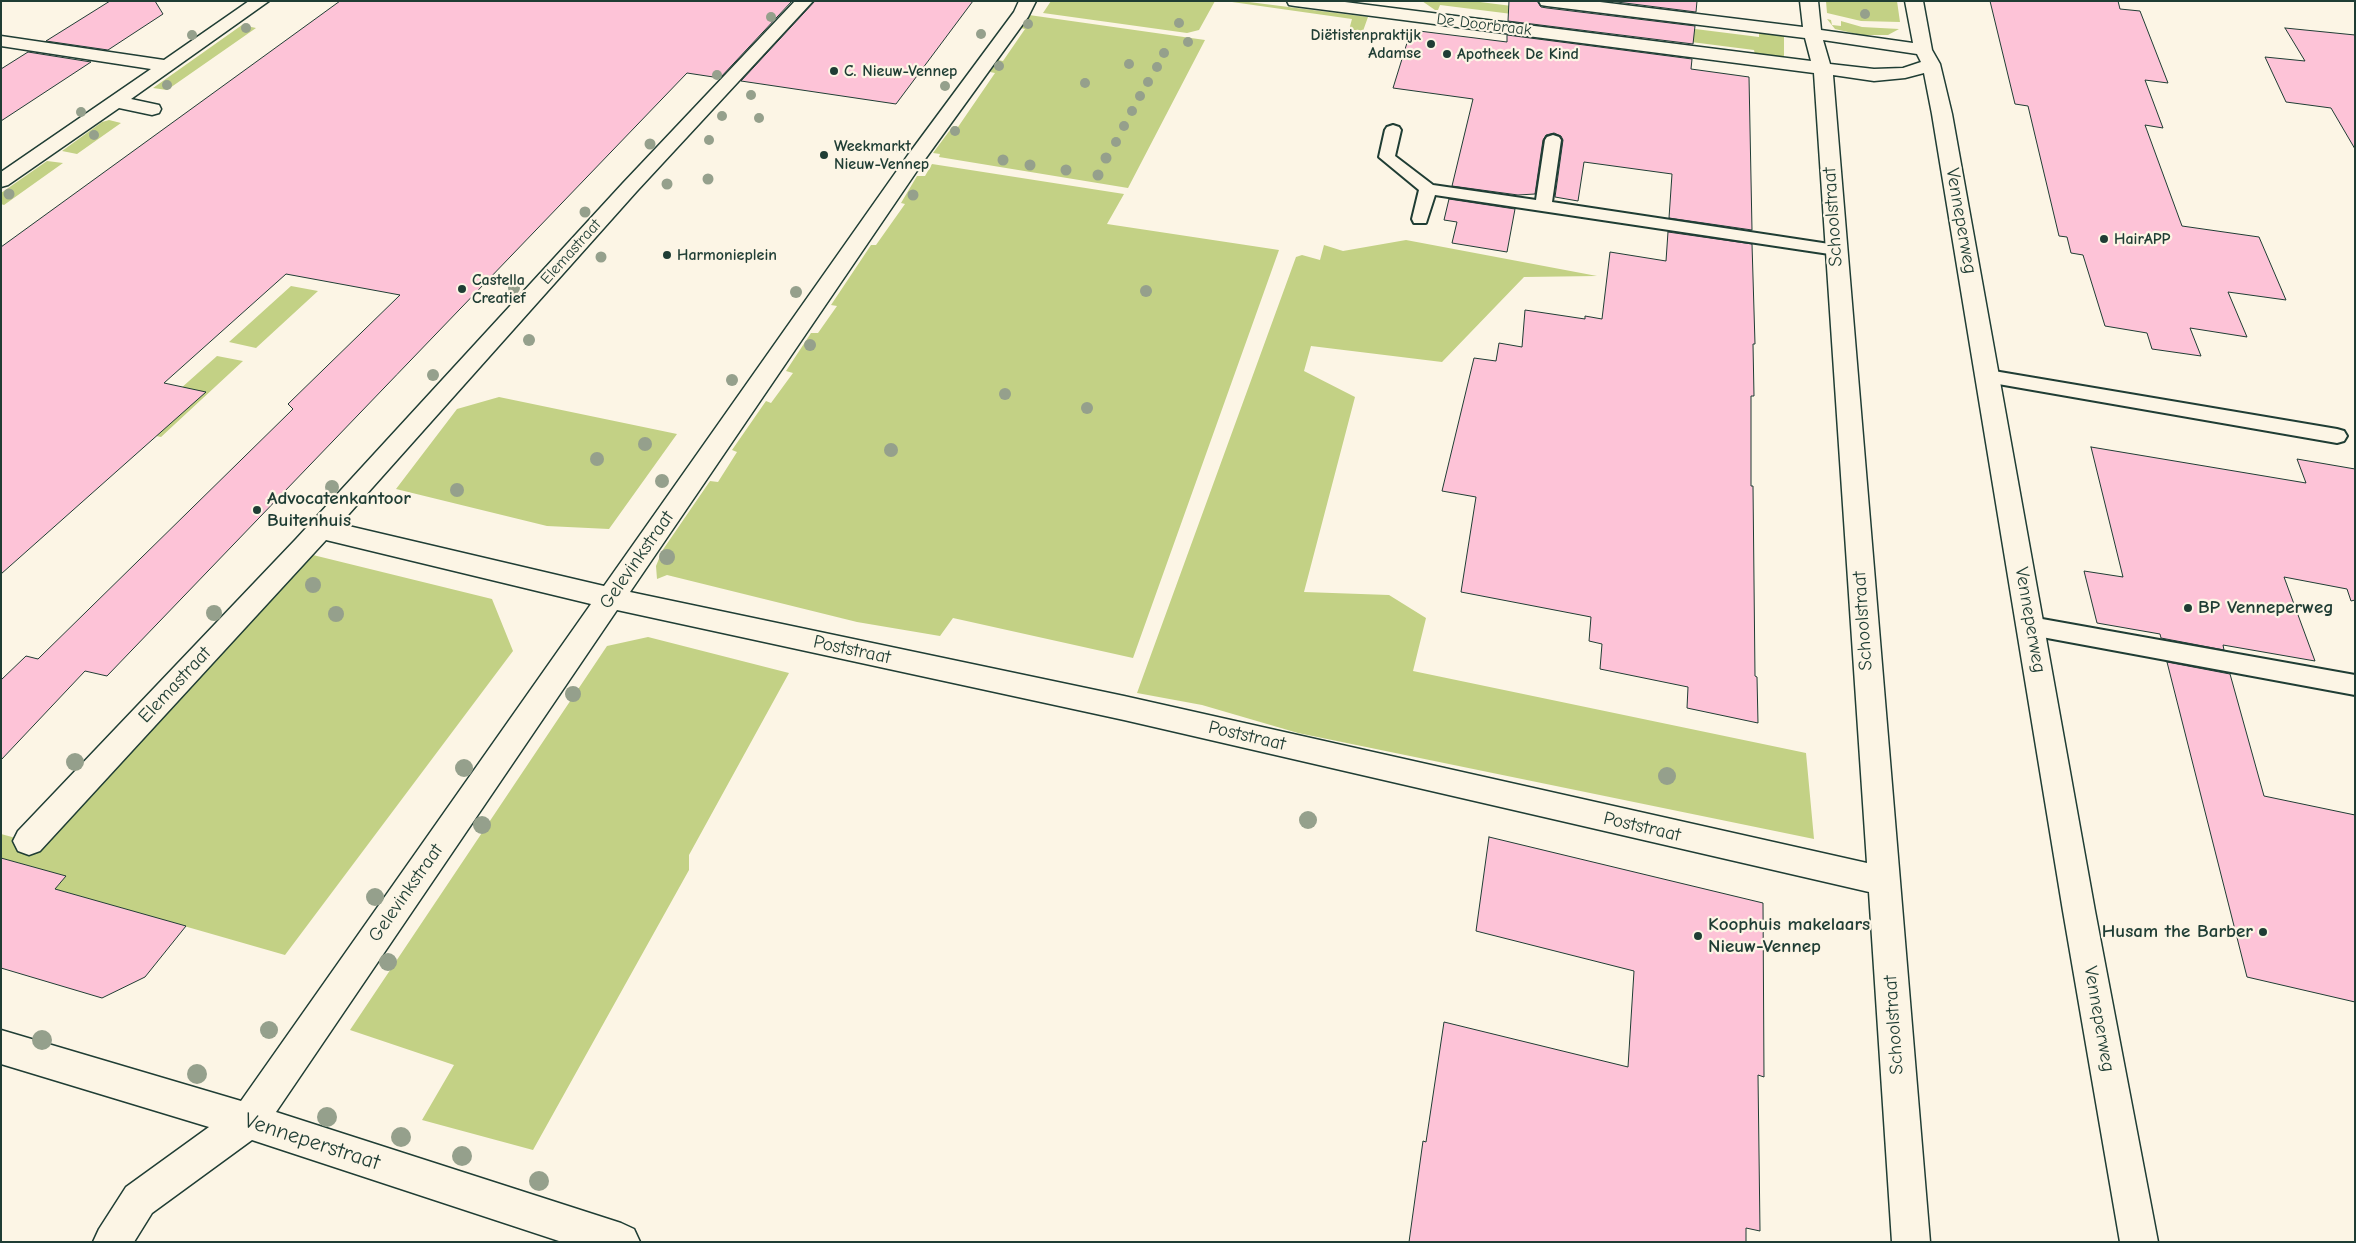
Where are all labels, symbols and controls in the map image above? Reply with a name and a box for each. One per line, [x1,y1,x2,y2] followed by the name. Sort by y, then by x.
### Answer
[1435,10,1533,40] street label: De Doorbraak
[1311,25,1421,63] place label: Diëtistenpraktijk Adamse
[1425,38,1437,50] marker: Diëtistenpraktijk Adamse
[1457,44,1579,64] place label: Apotheek De Kind
[1441,48,1453,60] marker: Apotheek De Kind
[844,61,957,81] place label: C. Nieuw-Vennep
[828,65,840,77] marker: C. Nieuw-Vennep
[834,136,929,174] place label: Weekmarkt Nieuw-Vennep
[818,149,830,161] marker: Weekmarkt Nieuw-Vennep
[1818,166,1848,268] street label: Schoolstraat
[1940,166,1982,276] street label: Venneperweg
[537,215,605,289] street label: Elemastraat
[2114,229,2170,249] place label: HairAPP
[2098,233,2110,245] marker: HairAPP
[677,245,777,265] place label: Harmonieplein
[661,249,673,261] marker: Harmonieplein
[472,270,526,308] place label: Castella Creatief
[456,283,468,295] marker: Castella Creatief
[267,488,411,532] place label: Advocatenkantoor Buitenhuis
[251,504,263,516] marker: Advocatenkantoor Buitenhuis
[595,507,679,613] street label: Gelevinkstraat
[2009,565,2051,675] street label: Venneperweg
[1848,570,1878,672] street label: Schoolstraat
[2198,597,2334,619] place label: BP Venneperweg
[2182,602,2194,614] marker: BP Venneperweg
[811,631,893,669] street label: Poststraat
[134,642,216,728] street label: Elemastraat
[1206,716,1288,756] street label: Poststraat
[1601,807,1683,847] street label: Poststraat
[364,840,448,946] street label: Gelevinkstraat
[1708,914,1870,958] place label: Koophuis makelaars Nieuw-Vennep
[2102,921,2253,943] place label: Husam the Barber
[2257,926,2269,938] marker: Husam the Barber
[1692,930,1704,942] marker: Koophuis makelaars Nieuw-Vennep
[2078,964,2120,1074] street label: Venneperweg
[1879,974,1909,1076] street label: Schoolstraat
[241,1108,383,1176] street label: Venneperstraat

